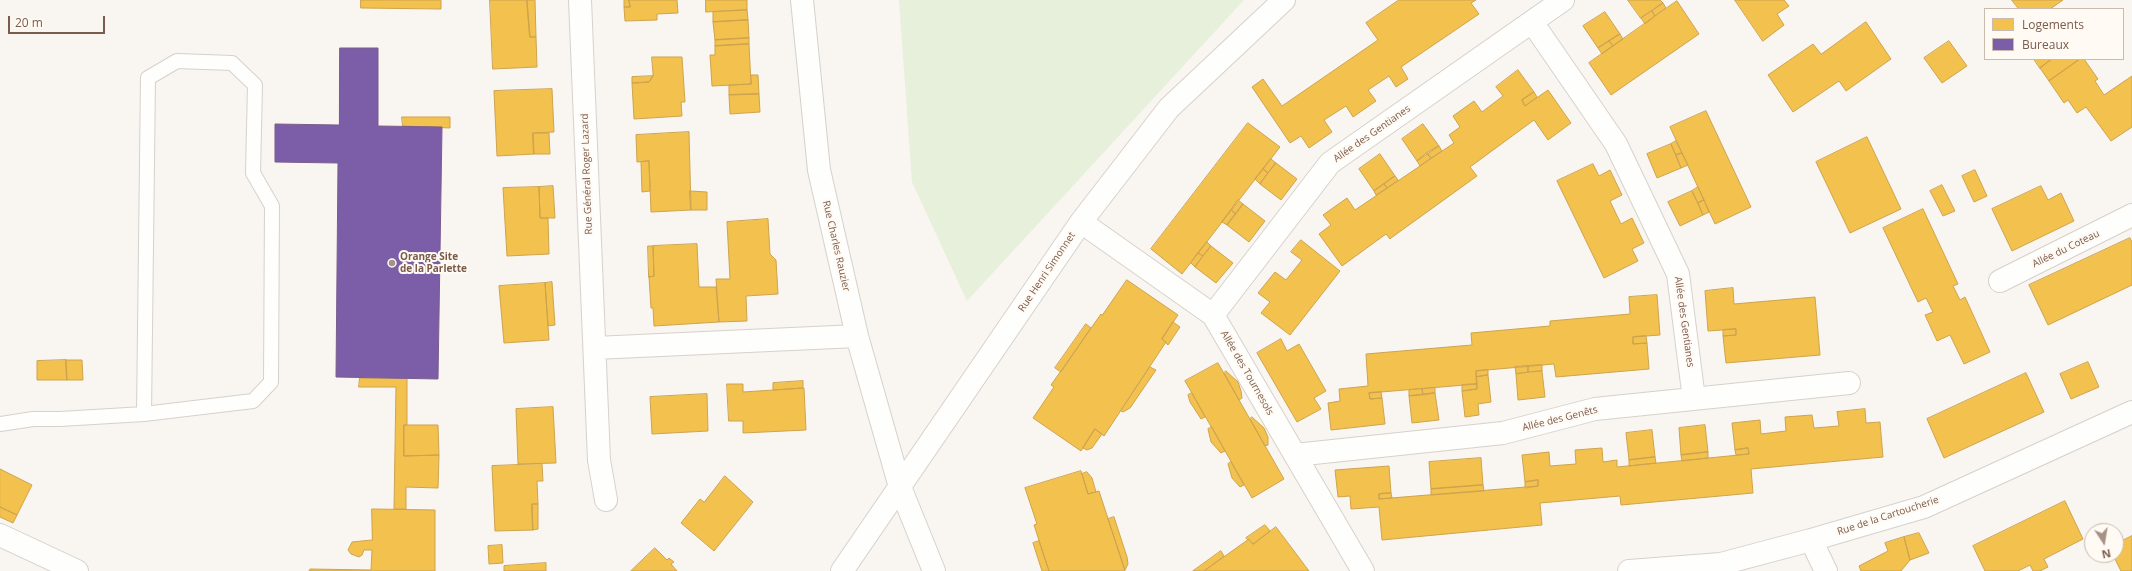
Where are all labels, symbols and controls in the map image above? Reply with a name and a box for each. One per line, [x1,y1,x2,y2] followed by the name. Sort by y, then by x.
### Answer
[10,8,107,34] scale bar
[1984,8,2124,60] legend
[15,14,43,31] text: 20 m
[2022,16,2084,33] text: Logements
[2022,36,2069,53] text: Bureaux
[1331,103,1413,165] street label: Allée des Gentianes
[579,113,595,235] street label: Rue Général Roger Lazard
[820,199,852,293] street label: Rue Charles Rauzier
[2030,228,2102,270] street label: Allée du Coteau
[1016,230,1078,314] street label: Rue Henri Simonnet
[400,251,467,274] place label: Orange Site de la Parlette
[387,258,397,268] marker: Orange Site de la Parlette
[1672,276,1696,368] street label: Allée des Gentianes
[1218,328,1276,418] street label: Allée des Tournesols
[1521,404,1599,434] street label: Allée des Genêts
[1836,494,1940,538] street label: Rue de la Cartoucherie
[2084,523,2124,563] north arrow
[2100,546,2112,563] text: N

